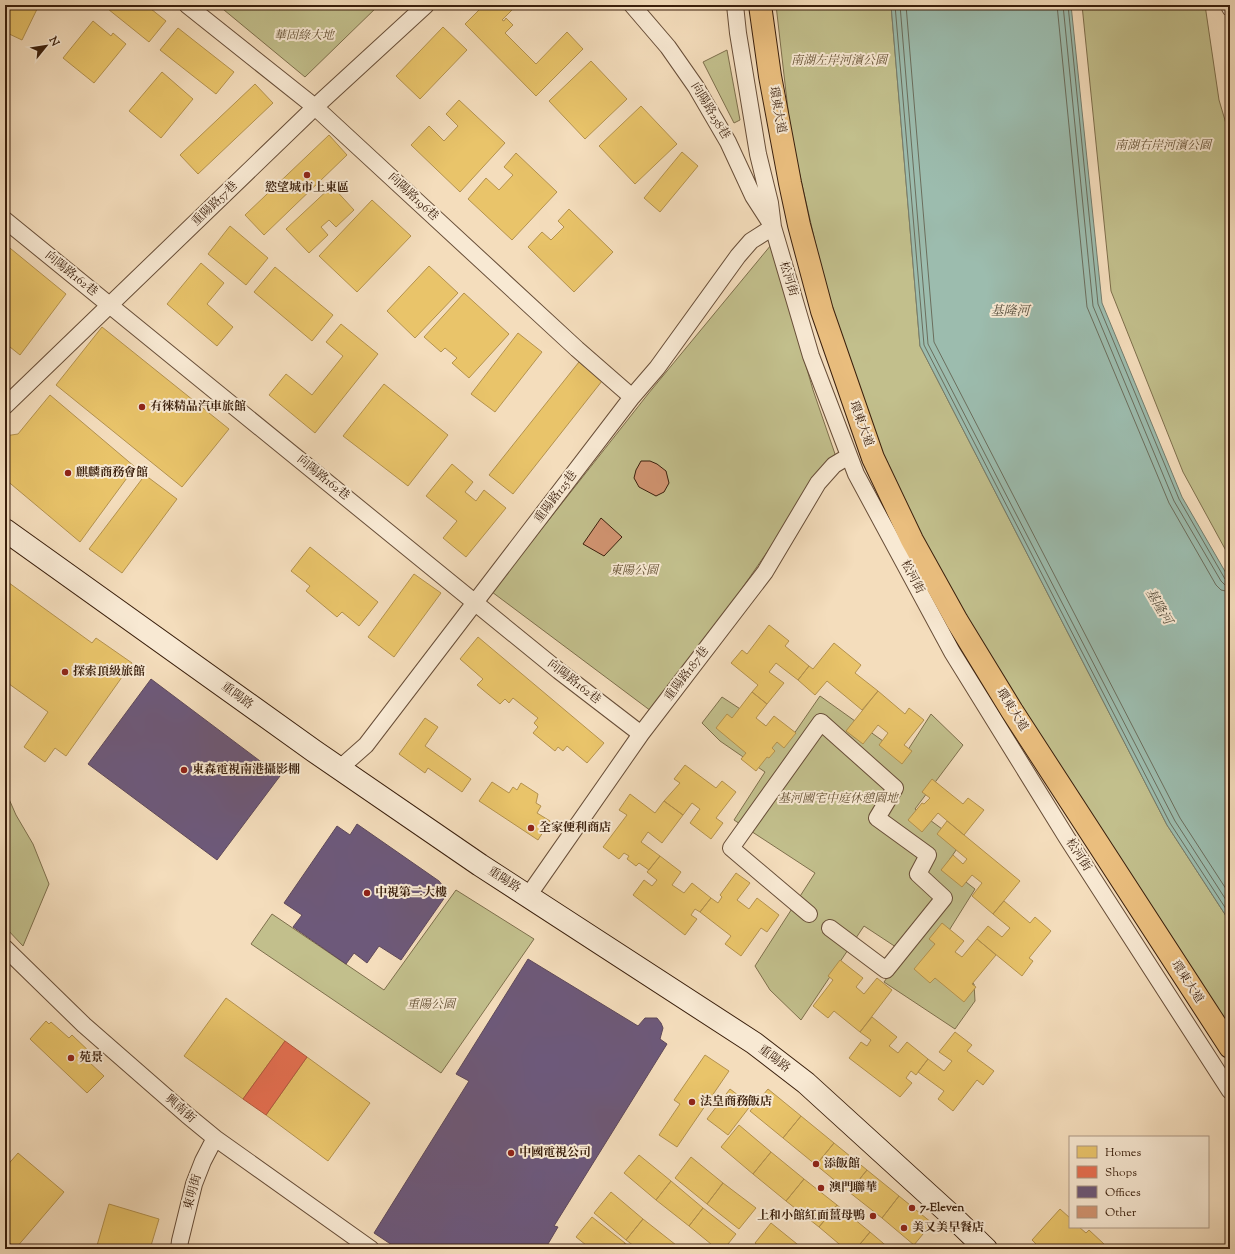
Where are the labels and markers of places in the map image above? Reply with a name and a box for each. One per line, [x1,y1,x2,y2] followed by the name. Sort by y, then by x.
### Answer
[302,170,312,180] marker: 慾望城市上東區
[265,179,349,197] place label: 慾望城市上東區
[150,398,246,416] place label: 有徠精品汽車旅館
[137,402,147,412] marker: 有徠精品汽車旅館
[76,464,148,482] place label: 麒麟商務會館
[63,468,73,478] marker: 麒麟商務會館
[73,663,145,681] place label: 探索頂級旅館
[60,667,70,677] marker: 探索頂級旅館
[192,761,300,779] place label: 東森電視南港攝影棚
[179,765,189,775] marker: 東森電視南港攝影棚
[539,819,611,837] place label: 全家便利商店
[526,823,536,833] marker: 全家便利商店
[375,884,447,902] place label: 中視第二大樓
[362,888,372,898] marker: 中視第二大樓
[79,1049,103,1067] place label: 苑景
[66,1053,76,1063] marker: 苑景
[700,1093,772,1111] place label: 法皇商務飯店
[687,1097,697,1107] marker: 法皇商務飯店
[519,1144,591,1162] place label: 中國電視公司
[506,1148,516,1158] marker: 中國電視公司
[824,1155,860,1173] place label: 添飯館
[811,1159,821,1169] marker: 添飯館
[829,1179,877,1197] place label: 澳門聯華
[816,1183,826,1193] marker: 澳門聯華
[920,1199,965,1217] place label: 7-Eleven
[907,1203,917,1213] marker: 7-Eleven
[757,1207,865,1225] place label: 上和小館紅面薑母鴨
[868,1211,878,1221] marker: 上和小館紅面薑母鴨
[912,1219,984,1237] place label: 美又美早餐店
[899,1223,909,1233] marker: 美又美早餐店

